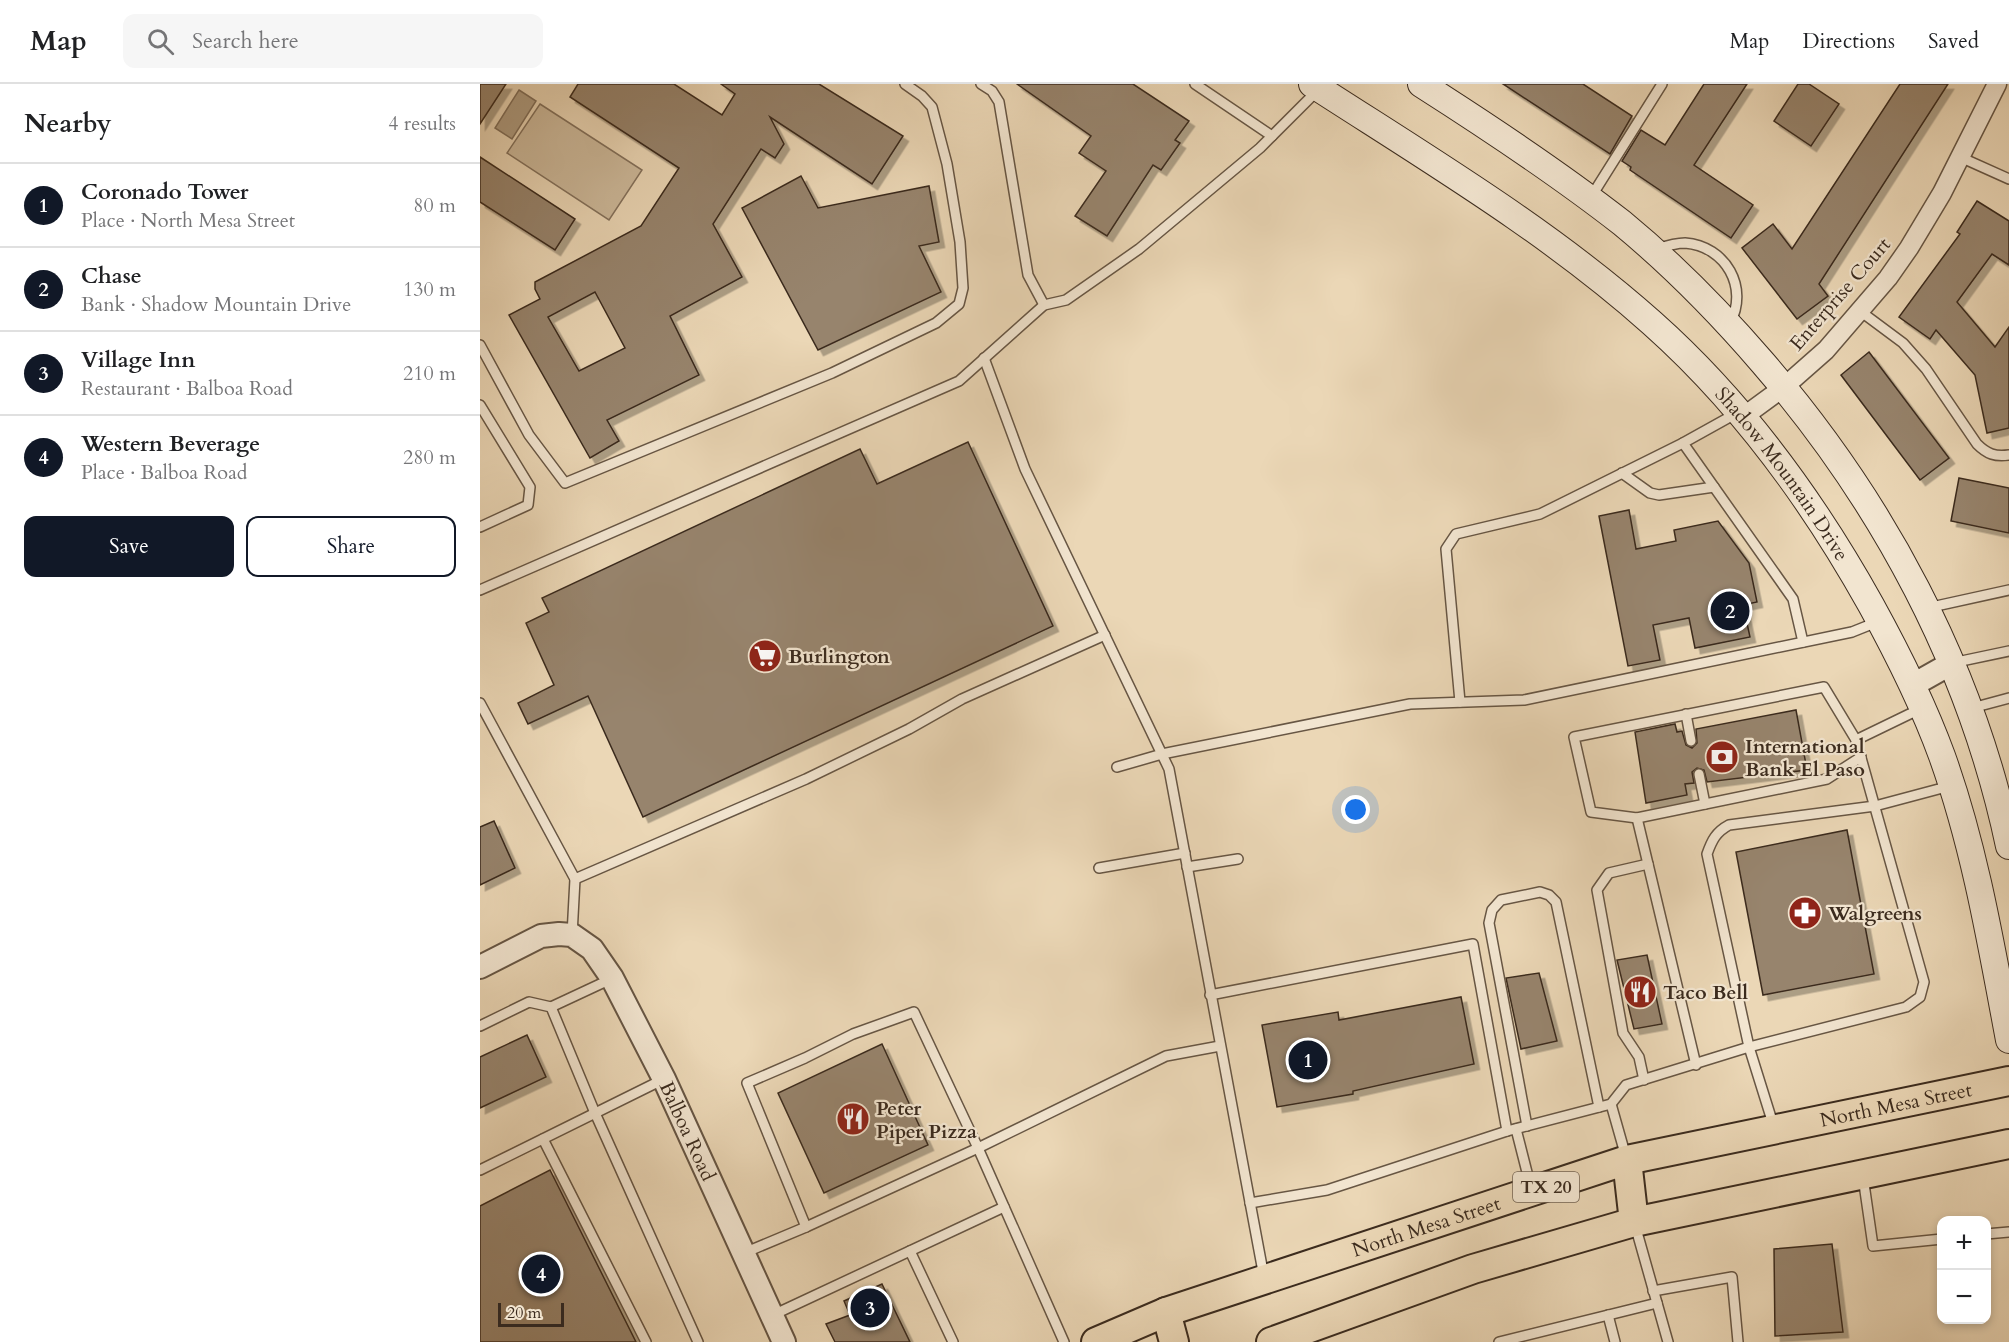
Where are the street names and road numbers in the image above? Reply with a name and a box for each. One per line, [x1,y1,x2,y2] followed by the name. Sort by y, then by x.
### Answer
[1783,231,1897,356] street label: Enterprise Court
[1709,381,1856,566] street label: Shadow Mountain Drive
[1817,1075,1975,1133] street label: North Mesa Street
[653,1077,722,1186] street label: Balboa Road
[1513,1172,1579,1202] road number: TX 20
[1348,1189,1504,1263] street label: North Mesa Street

